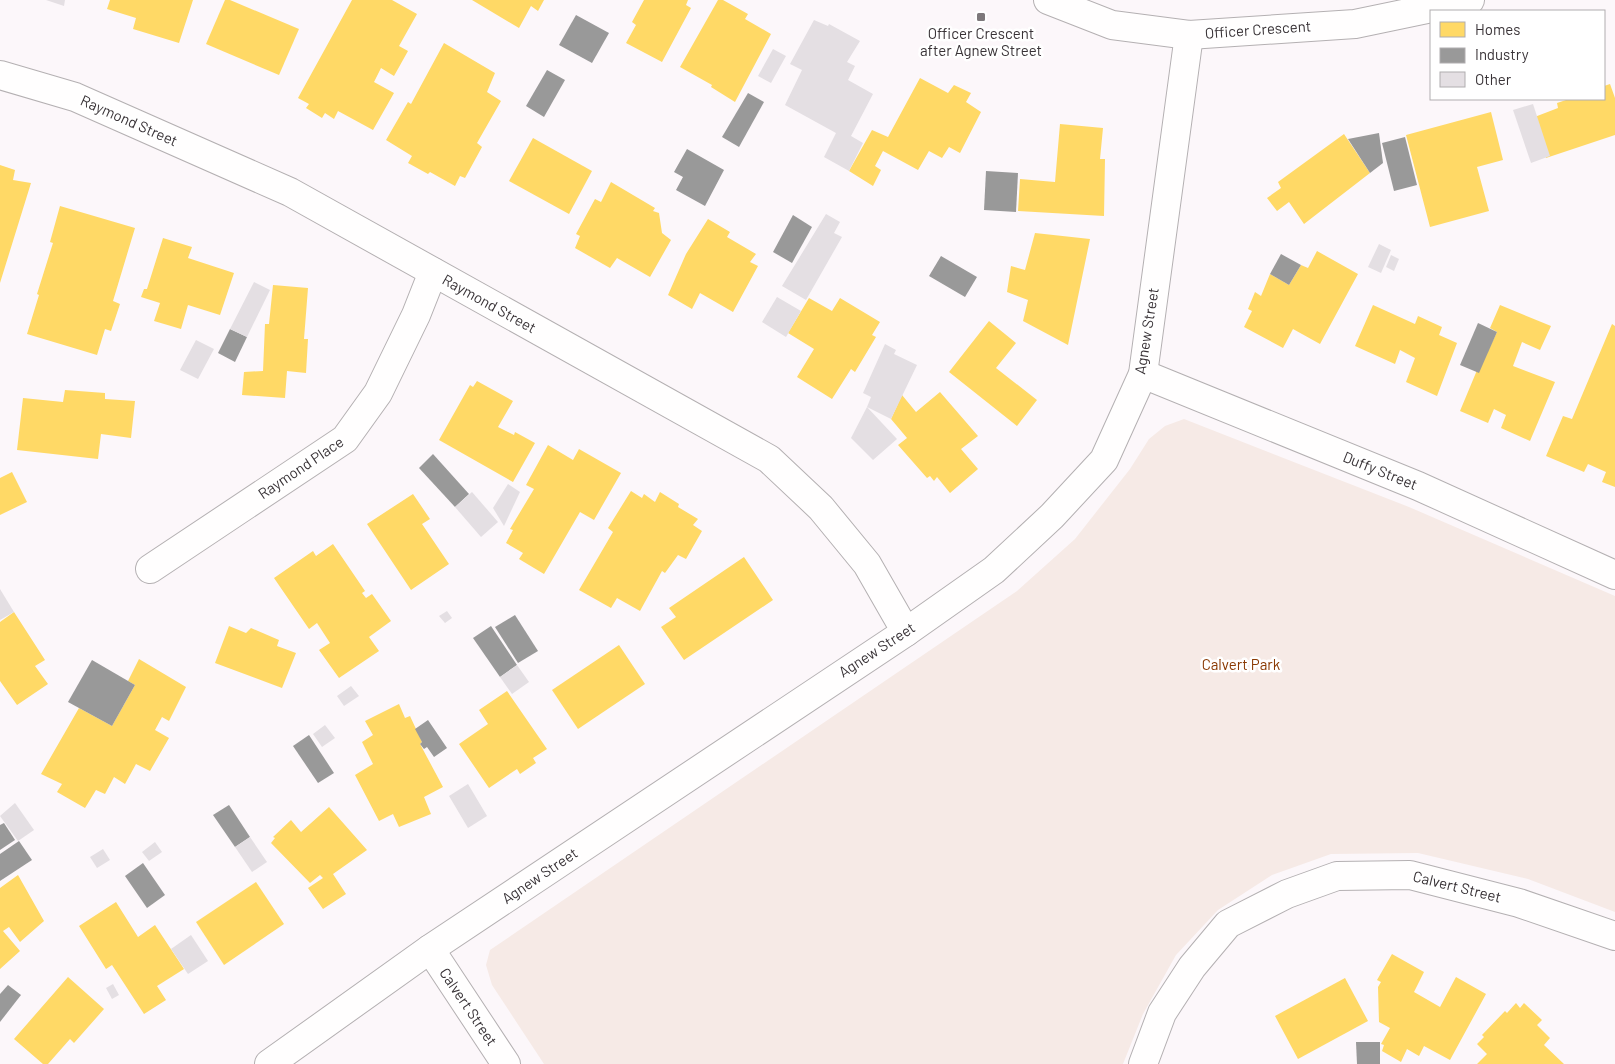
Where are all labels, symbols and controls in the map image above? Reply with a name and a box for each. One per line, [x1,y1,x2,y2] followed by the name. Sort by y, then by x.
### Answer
[1430,10,1605,100] legend
[975,11,987,23] marker: Officer Crescent after Agnew Street
[1204,16,1312,42] street label: Officer Crescent
[1475,20,1520,38] text: Homes
[920,24,1042,59] place label: Officer Crescent after Agnew Street
[1475,45,1529,63] text: Industry
[1475,70,1512,88] text: Other
[78,91,181,150] street label: Raymond Street
[440,270,539,336] street label: Raymond Street
[1130,286,1162,375] street label: Agnew Street
[254,432,347,502] street label: Raymond Place
[1341,447,1420,493] street label: Duffy Street
[835,618,918,681] street label: Agnew Street
[1202,655,1281,673] park label: Calvert Park
[498,843,581,907] street label: Agnew Street
[1411,866,1503,906] street label: Calvert Street
[436,964,501,1049] street label: Calvert Street

